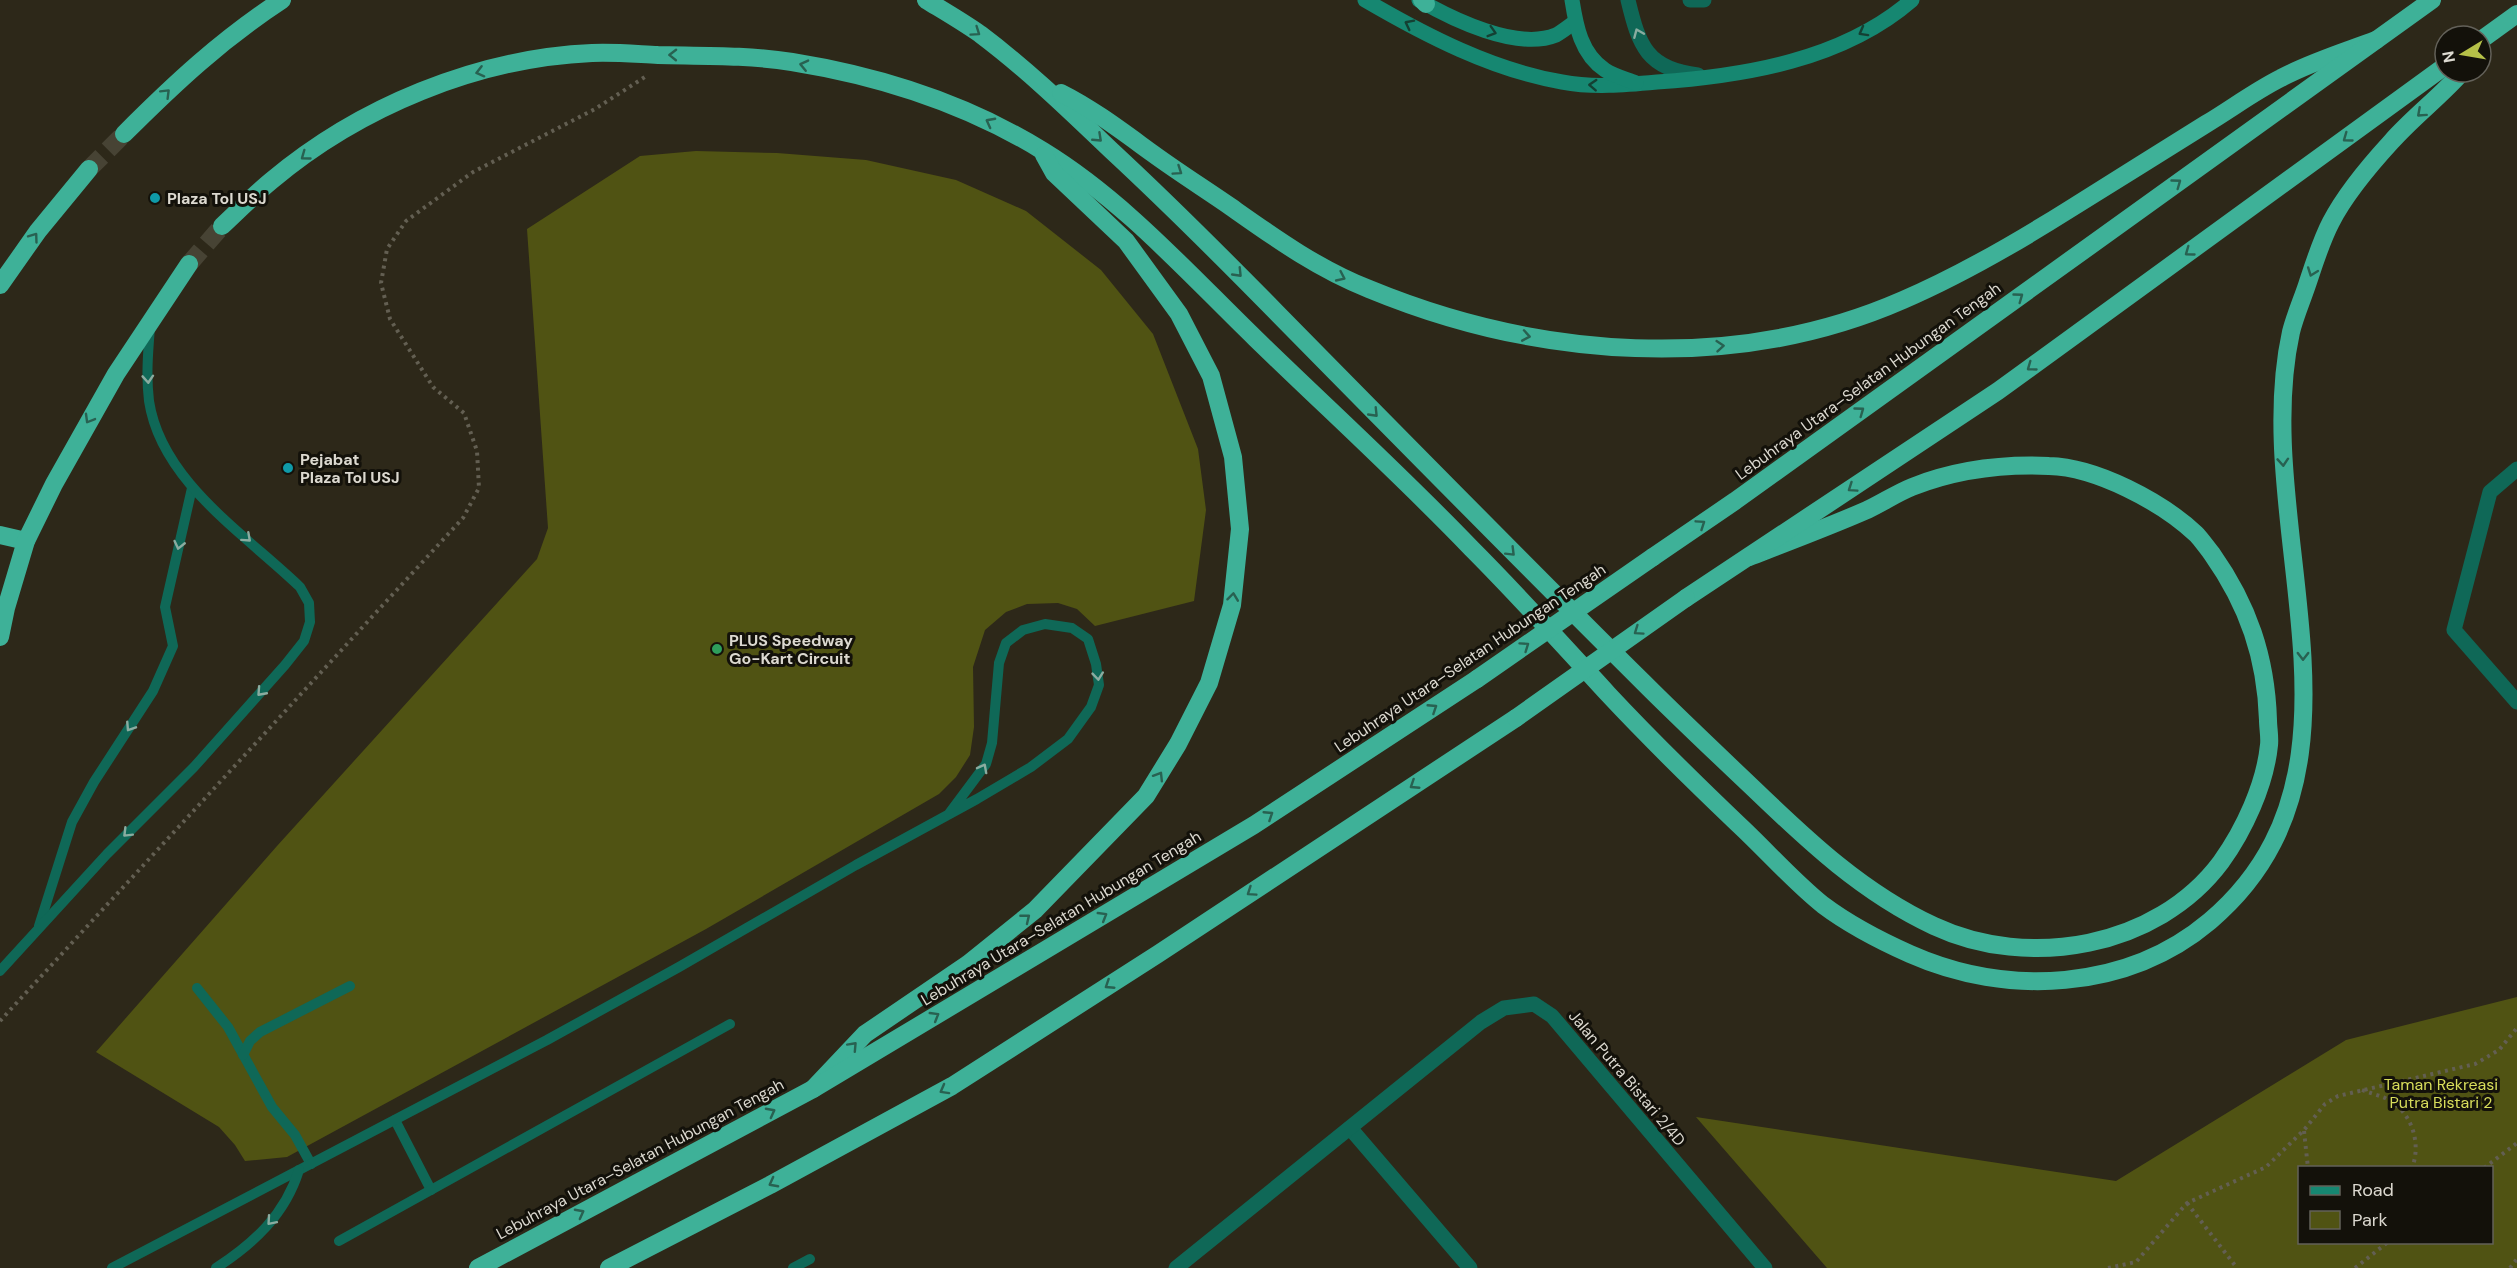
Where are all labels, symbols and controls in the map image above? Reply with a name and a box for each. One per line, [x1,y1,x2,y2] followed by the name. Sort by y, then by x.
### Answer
[1404,20,1415,32] one-way arrow
[2433,24,2493,84] north arrow
[969,25,980,36] one-way arrow
[1486,25,1497,37] one-way arrow
[1859,25,1869,36] one-way arrow
[1633,29,1645,40] one-way arrow
[668,49,677,61] one-way arrow
[2437,49,2460,64] text: N
[799,59,809,72] one-way arrow
[475,65,485,78] one-way arrow
[1588,79,1597,92] one-way arrow
[158,89,169,100] one-way arrow
[2417,106,2428,117] one-way arrow
[985,118,996,129] one-way arrow
[2342,130,2353,141] one-way arrow
[1091,131,1102,142] one-way arrow
[300,148,311,159] one-way arrow
[1171,164,1182,175] one-way arrow
[2170,179,2181,190] one-way arrow
[167,188,267,209] place label: Plaza Tol USJ
[148,191,162,205] marker: Plaza Tol USJ
[27,233,38,244] one-way arrow
[2185,245,2196,256] one-way arrow
[2306,266,2319,276] one-way arrow
[1231,267,1242,277] one-way arrow
[1335,269,1346,281] one-way arrow
[1731,278,2005,484] street label: Lebuhraya Utara–Selatan Hubungan Tengah
[2012,293,2023,304] one-way arrow
[1522,329,1531,341] one-way arrow
[1716,339,1725,352] one-way arrow
[2027,360,2038,371] one-way arrow
[141,374,154,383] one-way arrow
[1367,405,1378,416] one-way arrow
[1854,407,1865,418] one-way arrow
[85,413,97,423] one-way arrow
[300,449,400,488] place label: Pejabat Plaza Tol USJ
[2276,458,2289,467] one-way arrow
[281,461,295,475] marker: Pejabat Plaza Tol USJ
[1848,481,1859,492] one-way arrow
[1695,520,1706,531] one-way arrow
[240,531,251,542] one-way arrow
[173,540,186,550] one-way arrow
[1504,544,1515,555] one-way arrow
[1330,559,1610,757] street label: Lebuhraya Utara–Selatan Hubungan Tengah
[1226,592,1238,602] one-way arrow
[1634,624,1645,635] one-way arrow
[729,630,853,669] place label: PLUS Speedway Go-Kart Circuit
[710,642,724,656] marker: PLUS Speedway Go-Kart Circuit
[1518,642,1529,653] one-way arrow
[2297,652,2309,661] one-way arrow
[1091,672,1103,681] one-way arrow
[257,685,268,695] one-way arrow
[1426,704,1437,715] one-way arrow
[126,720,137,731] one-way arrow
[976,764,987,774] one-way arrow
[1151,772,1163,782] one-way arrow
[1410,778,1421,789] one-way arrow
[1263,811,1274,822] one-way arrow
[124,826,135,837] one-way arrow
[917,826,1205,1010] street label: Lebuhraya Utara–Selatan Hubungan Tengah
[1247,885,1258,896] one-way arrow
[1097,911,1107,923] one-way arrow
[1019,914,1030,925] one-way arrow
[1104,978,1115,989] one-way arrow
[1564,1006,1690,1150] street label: Jalan Putra Bistari 2/4D
[929,1012,939,1024] one-way arrow
[846,1043,857,1053] one-way arrow
[492,1074,788,1244] street label: Lebuhraya Utara–Selatan Hubungan Tengah
[2384,1074,2498,1113] park label: Taman Rekreasi Putra Bistari 2
[940,1083,950,1094] one-way arrow
[765,1108,775,1119] one-way arrow
[2298,1166,2493,1244] legend
[768,1176,779,1187] one-way arrow
[2352,1178,2394,1202] text: Road
[2352,1208,2388,1232] text: Park
[574,1209,585,1220] one-way arrow
[267,1214,278,1225] one-way arrow

